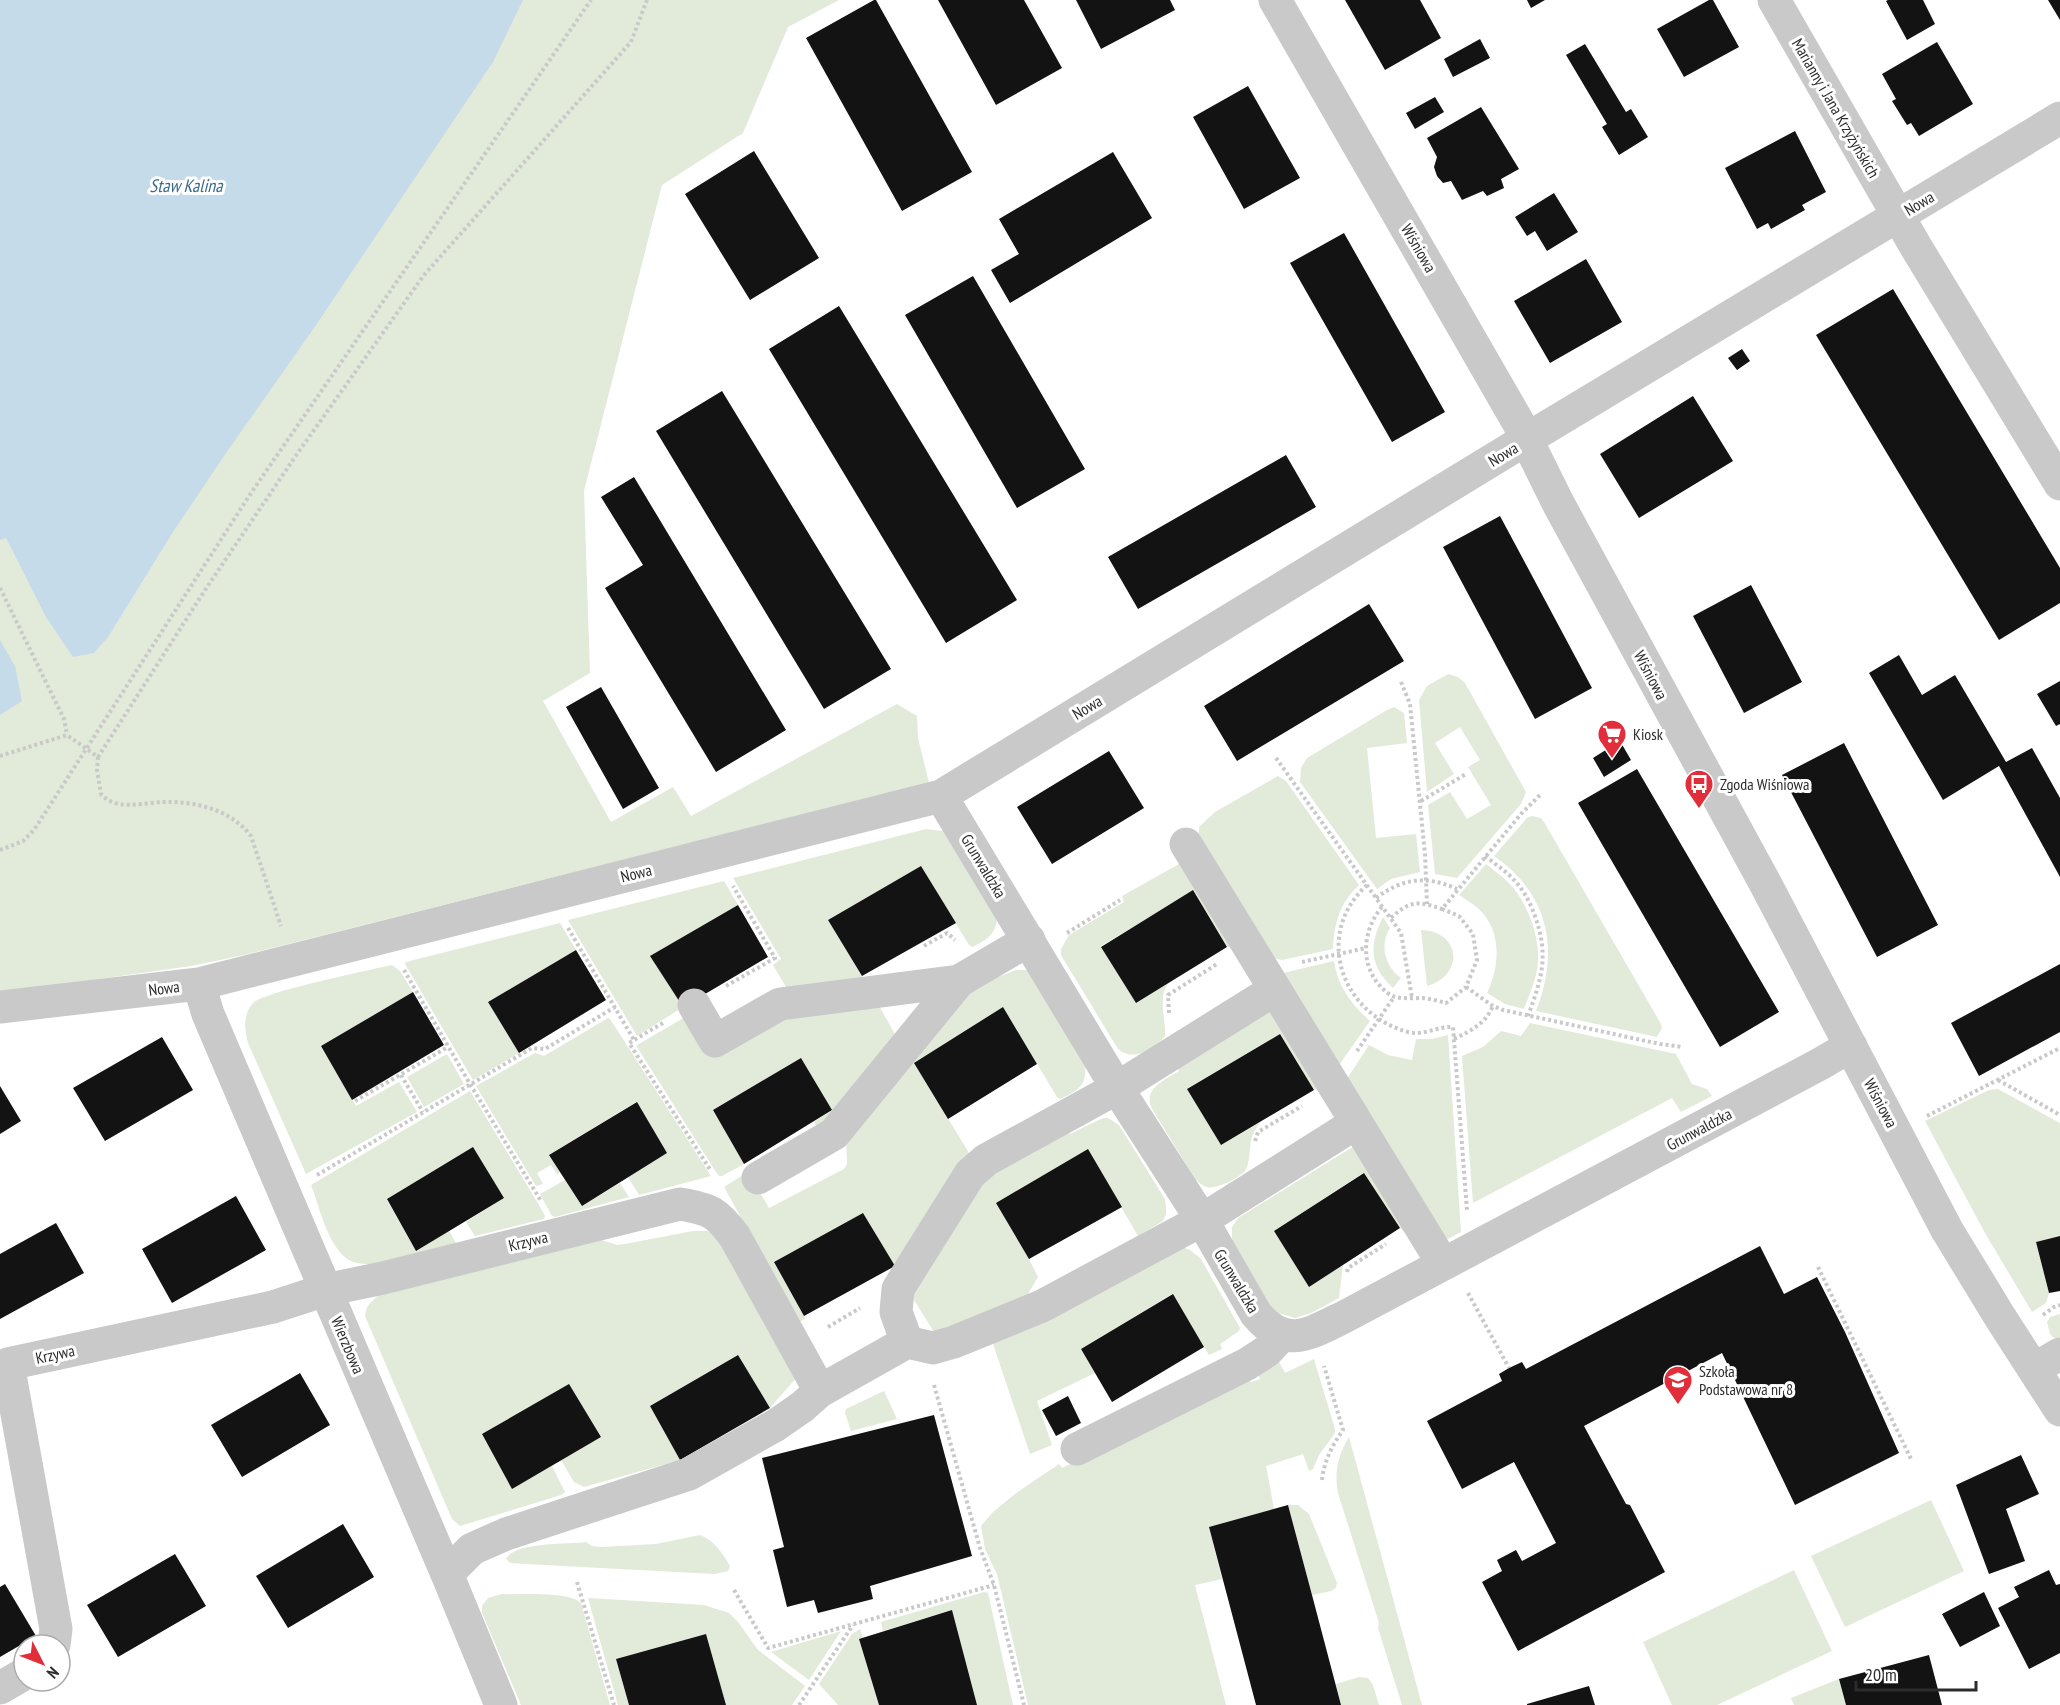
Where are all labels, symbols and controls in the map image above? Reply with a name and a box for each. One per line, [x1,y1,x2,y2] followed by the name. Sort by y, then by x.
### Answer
[1788,35,1884,181] street label: Marianny i Jana Krzyżyńskich
[150,174,223,197] water label: Staw Kalina
[1900,186,1938,220] street label: Nowa
[1397,220,1441,276] street label: Wiśniowa
[1484,437,1522,471] street label: Nowa
[1630,647,1672,703] street label: Wiśniowa
[1068,690,1106,724] street label: Nowa
[1596,718,1628,760] supermarket icon: Kiosk
[1633,724,1664,744] place label: Kiosk
[1683,768,1715,810] bus stop icon: Zgoda Wiśniowa
[1720,774,1809,794] place label: Zgoda Wiśniowa
[957,830,1011,902] street label: Grunwaldzka
[618,860,654,886] street label: Nowa
[147,976,181,1000] street label: Nowa
[1860,1075,1902,1131] street label: Wiśniowa
[1663,1103,1735,1155] street label: Grunwaldzka
[506,1227,550,1255] street label: Krzywa
[1210,1245,1264,1317] street label: Grunwaldzka
[327,1313,369,1377] street label: Wierzbowa
[34,1340,76,1368] street label: Krzywa
[1699,1361,1793,1399] place label: Szkoła Podstawowa nr 8
[1662,1364,1694,1406] school or university icon: Szkoła Podstawowa nr 8
[12,1633,72,1693] north arrow
[1856,1654,1976,1692] scale bar
[43,1663,63,1683] text: N
[1865,1663,1897,1686] text: 20 m

